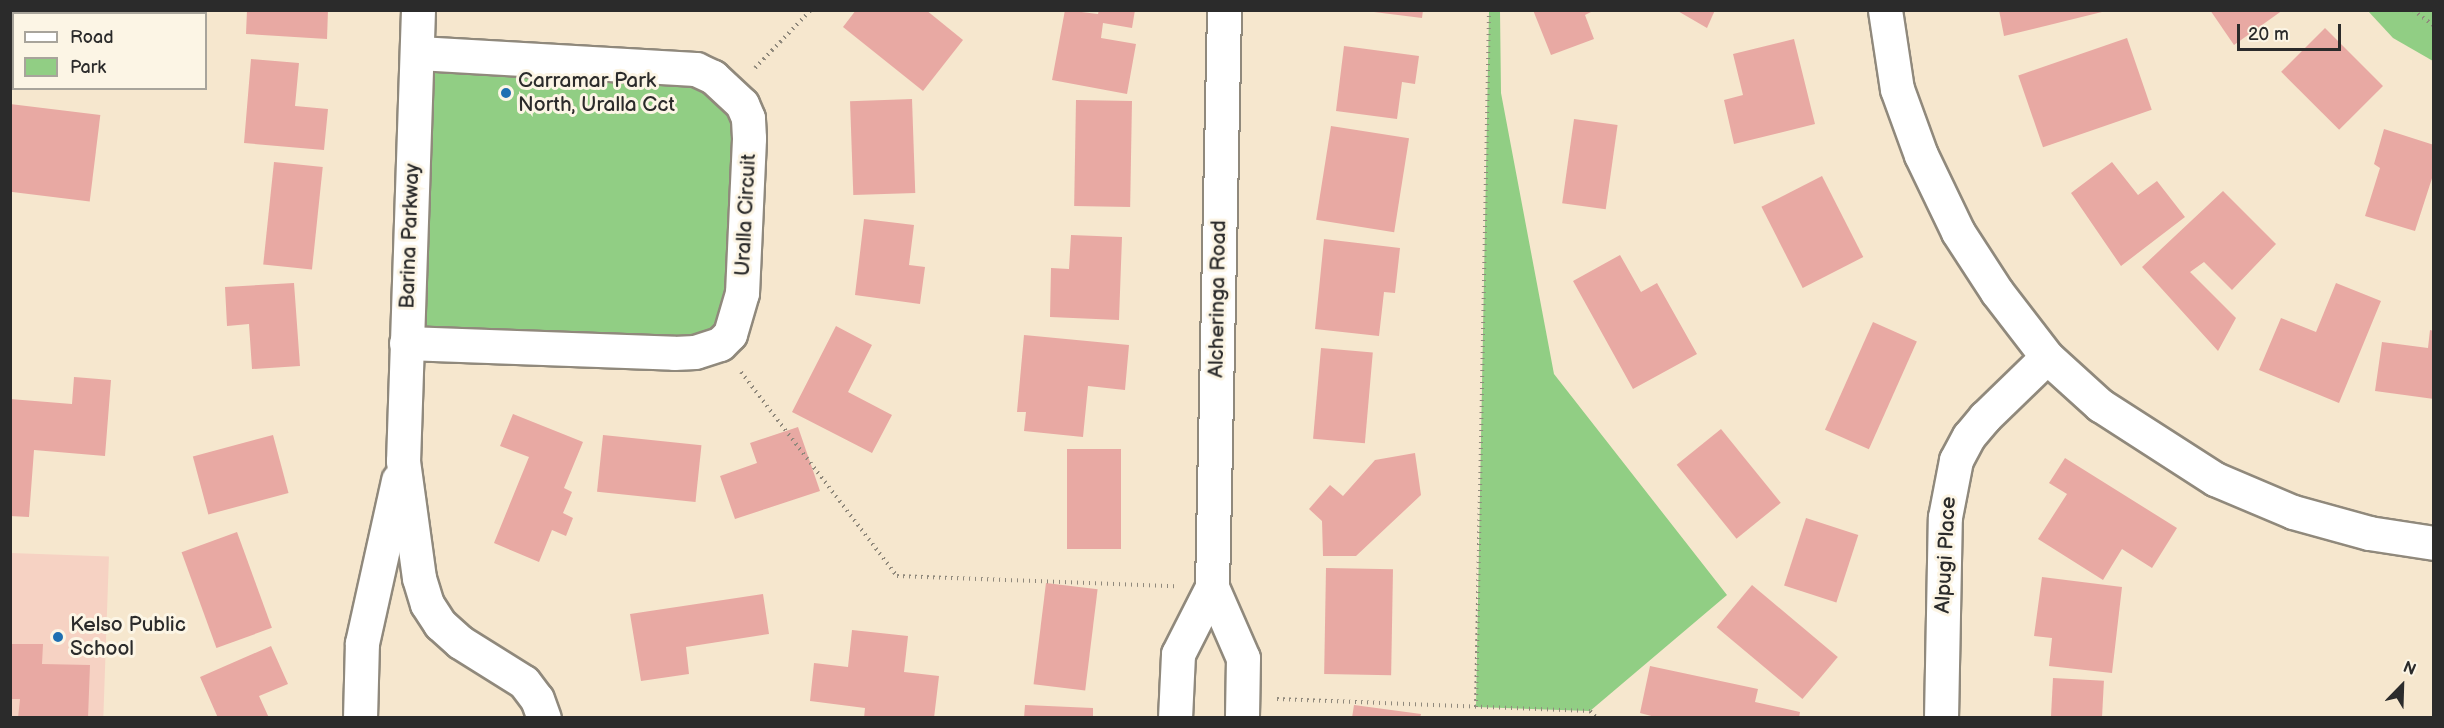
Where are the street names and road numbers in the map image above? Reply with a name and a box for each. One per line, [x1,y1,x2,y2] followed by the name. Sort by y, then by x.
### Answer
[730,153,762,277] street label: Uralla Circuit
[395,163,425,309] street label: Barina Parkway
[1204,220,1232,378] street label: Alcheringa Road
[1930,496,1962,614] street label: Alpugi Place

